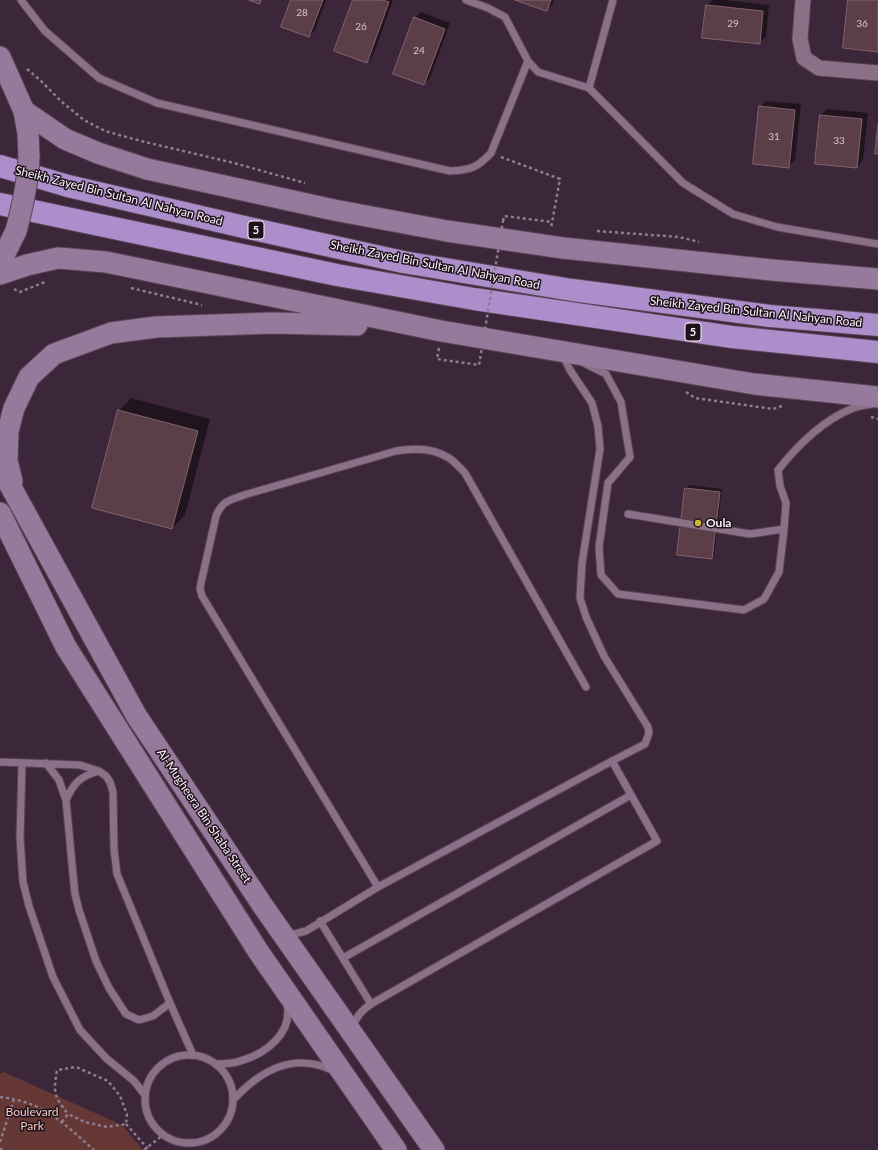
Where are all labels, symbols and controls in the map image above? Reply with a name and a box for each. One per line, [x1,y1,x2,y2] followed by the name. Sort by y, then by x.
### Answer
[296,7,308,19] house number: 28
[727,18,739,30] house number: 29
[856,18,868,30] house number: 36
[355,21,367,33] house number: 26
[413,45,425,57] house number: 24
[768,131,780,143] house number: 31
[833,135,845,147] house number: 33
[14,163,224,229] street label: Sheikh Zayed Bin Sultan Al Nahyan Road
[248,221,264,239] road number: 5
[329,238,541,292] street label: Sheikh Zayed Bin Sultan Al Nahyan Road
[649,294,863,330] street label: Sheikh Zayed Bin Sultan Al Nahyan Road
[685,323,701,341] road number: 5
[706,516,731,530] place label: Oula
[693,518,703,528] marker: Oula
[154,746,254,886] street label: Al-Mugheera Bin Shaba Street
[5,1105,59,1133] park label: Boulevard Park

